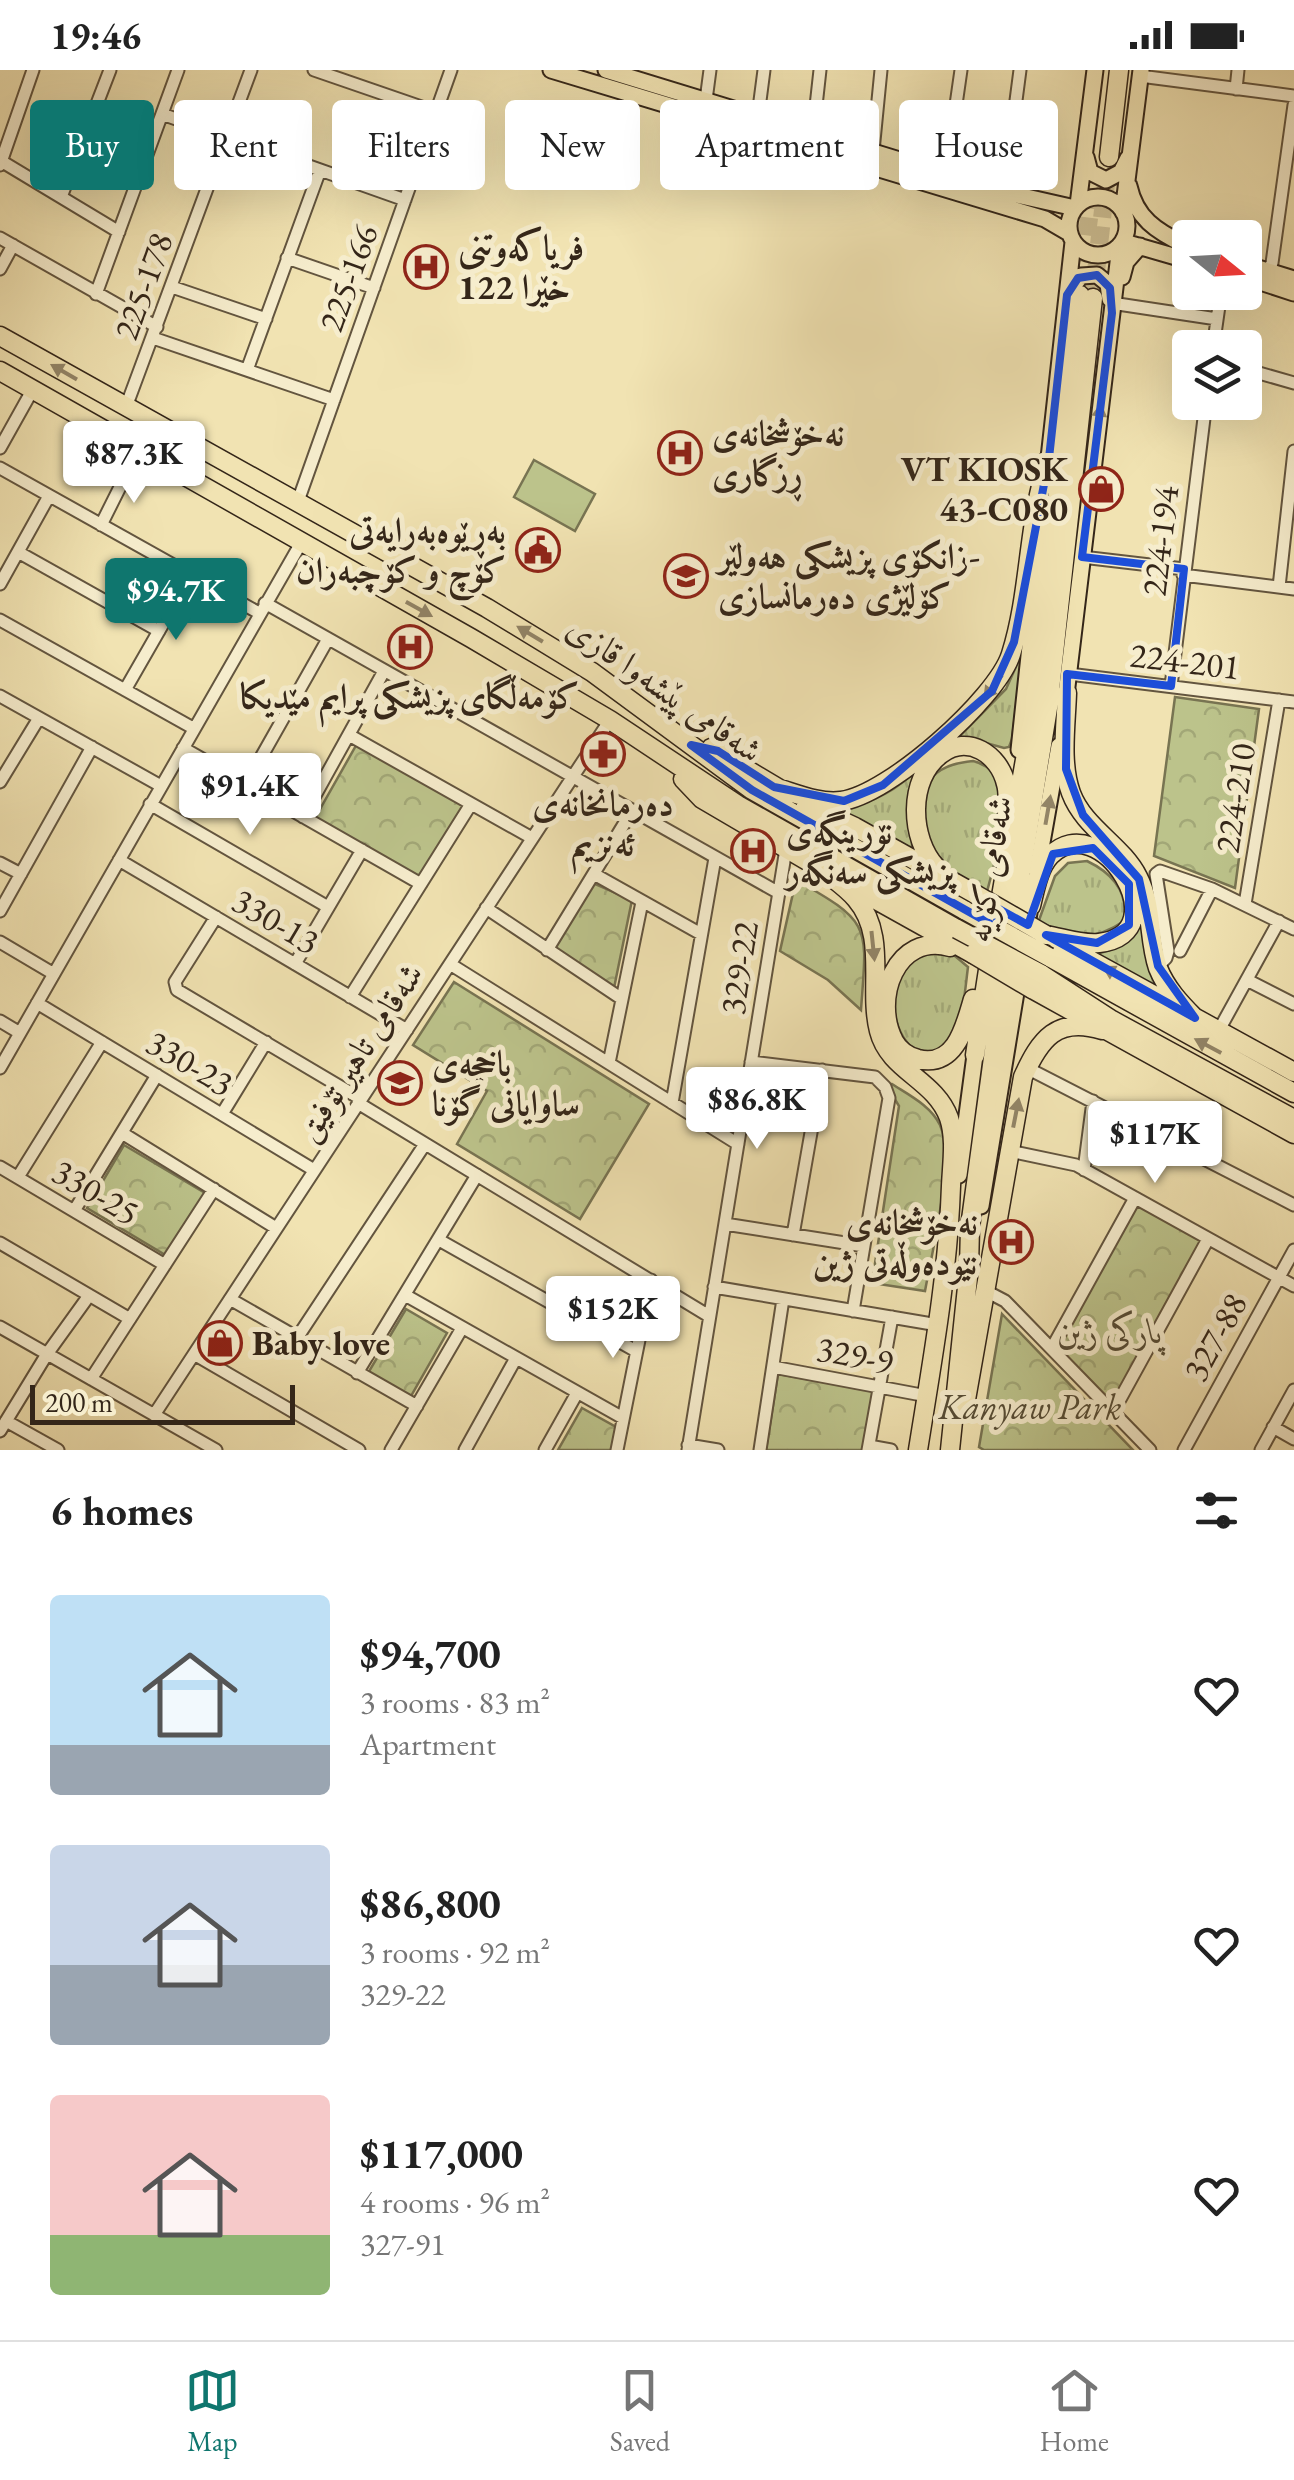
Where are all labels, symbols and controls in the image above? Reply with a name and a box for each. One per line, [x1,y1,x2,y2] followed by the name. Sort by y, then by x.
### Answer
[50,11,141,60] text: 19:46
[30,100,154,190] chip: Buy
[174,100,312,190] chip: Rent
[332,100,485,190] chip: Filters
[505,100,640,190] chip: New
[660,100,879,190] chip: Apartment
[899,100,1058,190] chip: House
[308,218,388,337] street label: 225-166
[1172,220,1262,310] north arrow
[1172,220,1262,420] map controls
[458,224,584,309] place label: فریاکەوتنی خێرا 122
[103,226,183,345] street label: 225-178
[403,244,449,290] hospital icon: فریاکەوتنی خێرا 122
[1172,330,1262,420] button: layers
[50,364,78,381] one-way arrow
[1091,402,1107,434] one-way arrow
[712,410,844,502] place label: نەخۆشخانەی ڕزگاری
[53,421,215,506] pin: $87.3K
[657,430,703,476] hospital icon: نەخۆشخانەی ڕزگاری
[85,432,183,474] text: $87.3K
[901,446,1069,531] place label: VT KIOSK 43-C080
[1078,466,1124,512] shop icon: VT KIOSK 43-C080
[1130,483,1189,598] street label: 224-194
[296,507,506,602] place label: بەڕێوەبەرایەتی کۆچ و کۆچبەران
[515,527,561,573] public building icon: بەڕێوەبەرایەتی کۆچ و کۆچبەران
[714,533,980,619] place label: زانکۆی پزیشکی هەولێر- کۆلێژی دەرمانسازی
[663,553,709,599] school or university icon: زانکۆی پزیشکی هەولێر- کۆلێژی دەرمانسازی
[95,558,257,643] pin: $94.7K
[127,569,225,611] text: $94.7K
[405,601,434,618] one-way arrow
[557,605,772,774] street label: شەقامی پێشەوا قازی
[387,624,433,670] hospital icon: کۆمەڵگای پزیشکی پرایم مێدیکا
[516,626,544,643] one-way arrow
[1128,631,1243,690] street label: 224-201
[241,673,579,728] place label: کۆمەڵگای پزیشکی پرایم مێدیکا
[983,674,1004,700] one-way arrow
[580,731,626,777] pharmacy icon: دەرمانخانەی ئەنزیم
[1204,740,1265,856] street label: 224-210
[169,753,331,838] pin: $91.4K
[201,764,299,806] text: $91.4K
[532,780,674,875] place label: دەرمانخانەی ئەنزیم
[955,792,1022,946] street label: شەقامی کۆیە
[1041,794,1056,825] one-way arrow
[782,808,958,895] place label: نۆرینگەی پزیشکی سەنگەر
[730,828,776,874] hospital icon: نۆرینگەی پزیشکی سەنگەر
[225,877,328,964] street label: 330-13
[709,918,768,1018] street label: 329-22
[866,931,882,963] one-way arrow
[284,954,433,1150] street label: شەقامی تاهیر تۆفیق
[1102,966,1131,983] one-way arrow
[139,1019,242,1106] street label: 330-23
[1194,1038,1223,1055] one-way arrow
[432,1040,580,1126] place label: باخچەی ساوایانی گۆنا
[377,1060,423,1106] school or university icon: باخچەی ساوایانی گۆنا
[676,1067,838,1152] pin: $86.8K
[708,1078,806,1120] text: $86.8K
[1009,1097,1024,1128] one-way arrow
[1085,1101,1225,1186] pin: $117K
[1110,1112,1200,1154] text: $117K
[45,1148,148,1235] street label: 330-25
[813,1199,978,1285] place label: نەخۆشخانەی نێودەوڵەتی ژین
[988,1219,1034,1265] hospital icon: نەخۆشخانەی نێودەوڵەتی ژین
[543,1276,683,1361] pin: $152K
[1172,1285,1257,1389] street label: 327-88
[568,1287,658,1329] text: $152K
[1057,1308,1167,1356] park label: پارکی ژین
[197,1320,243,1366] shop icon: Baby love
[252,1320,390,1365] place label: Baby love
[813,1325,897,1384] street label: 329-9
[30,1380,295,1424] scale bar
[45,1384,113,1420] text: 200 m
[938,1384,1121,1430] park label: Kanyaw Park
[50,1483,193,1538] text: 6 homes
[1189,1483,1244,1538] icon: filters
[360,1626,501,1681] text: $94,700
[130,1635,250,1755] icon: home
[1189,1668,1244,1723] icon: heart
[360,1681,550,1723] text: 3 rooms · 83 m²
[360,1723,496,1765] text: Apartment
[360,1876,501,1931] text: $86,800
[130,1885,250,2005] icon: home
[1189,1918,1244,1973] icon: heart
[360,1931,550,1973] text: 3 rooms · 92 m²
[360,1973,446,2015] text: 329-22
[360,2126,523,2181] text: $117,000
[130,2135,250,2255] icon: home
[1189,2168,1244,2223] icon: heart
[360,2181,550,2223] text: 4 rooms · 96 m²
[360,2223,446,2265] text: 327-91
[185,2363,240,2459] tab: Map
[610,2363,670,2459] tab: Saved
[1040,2363,1109,2459] tab: Home

